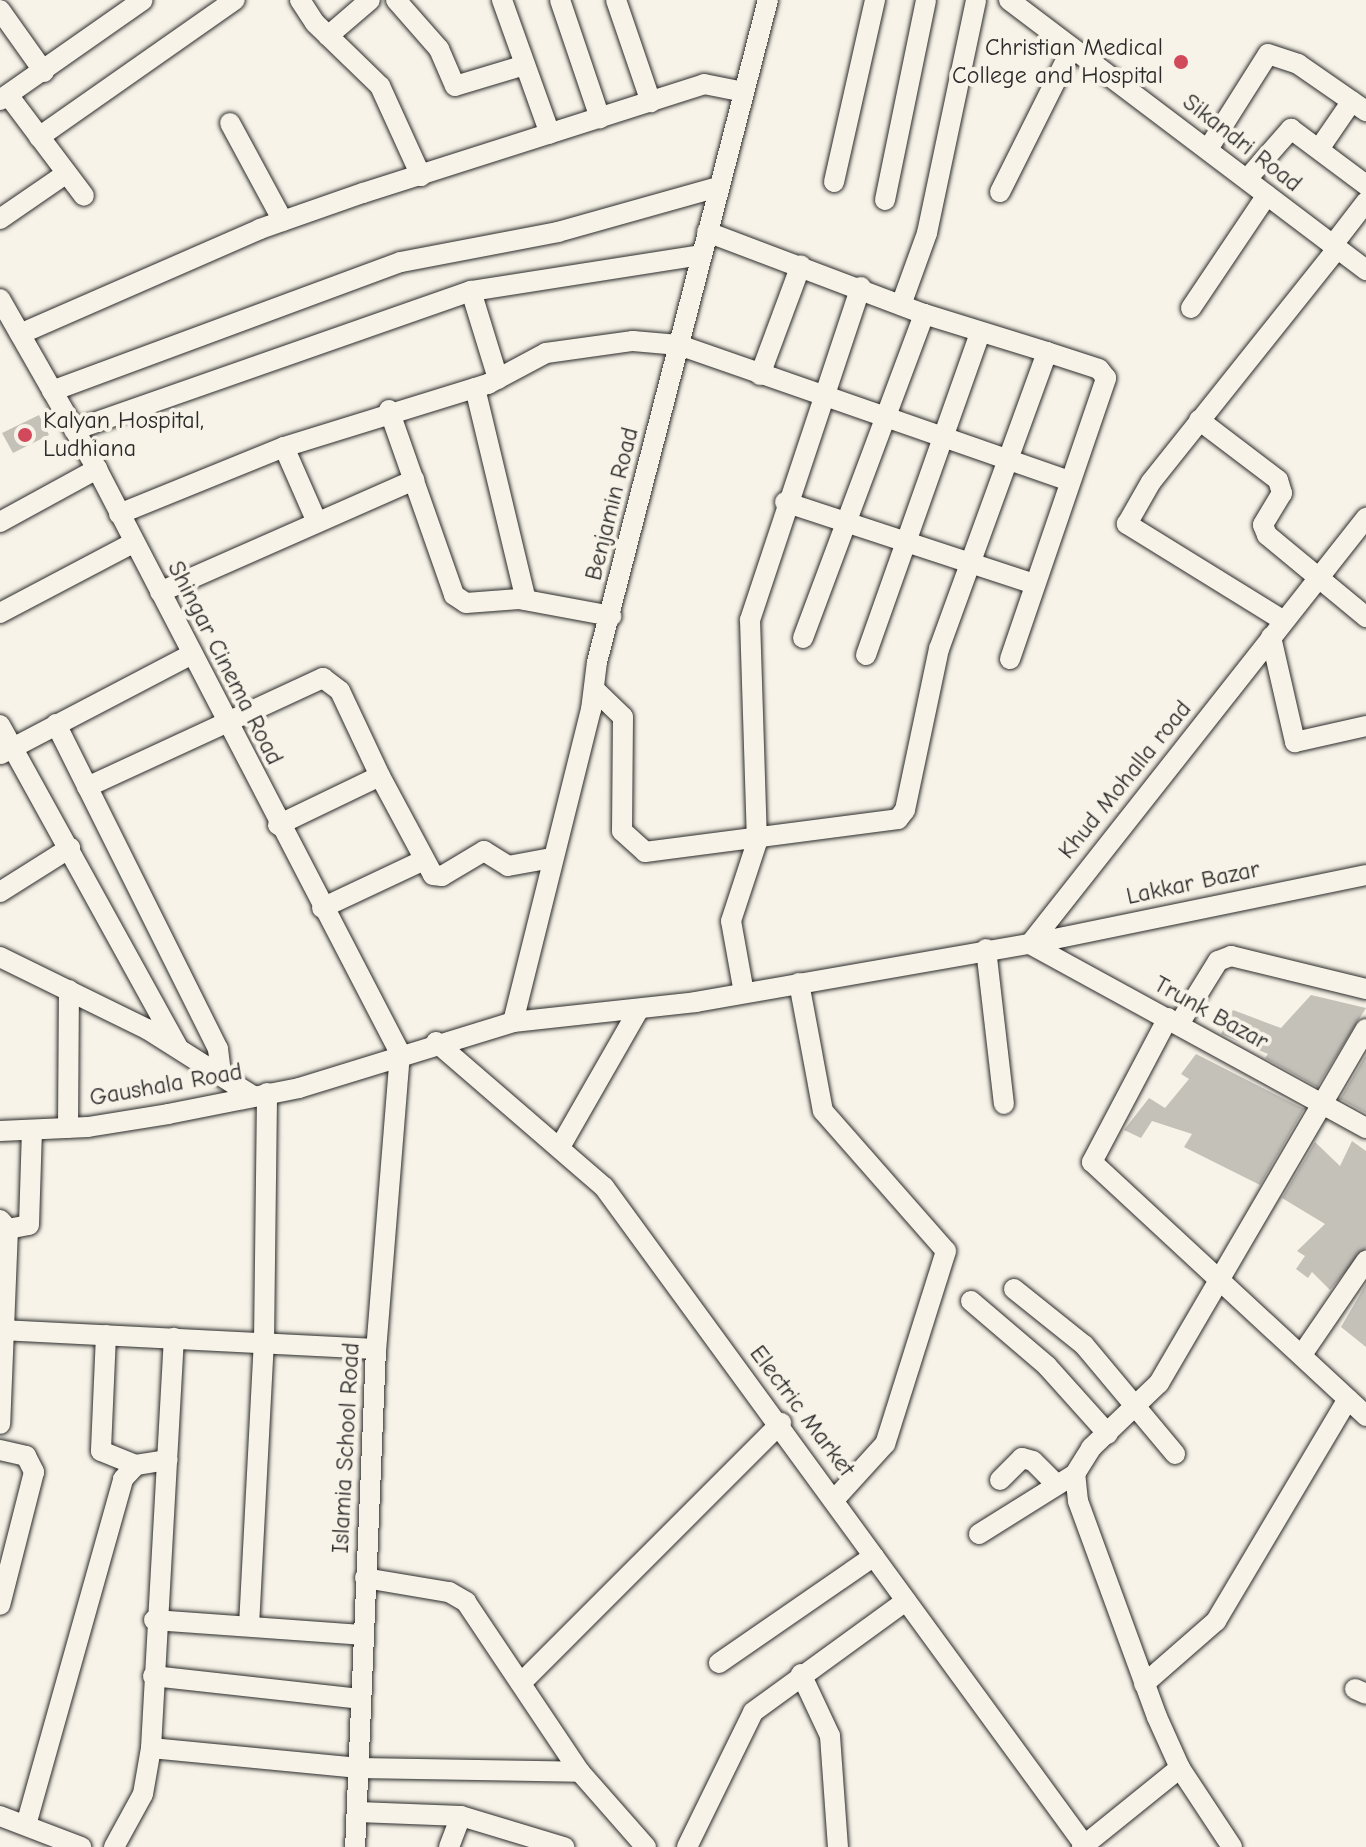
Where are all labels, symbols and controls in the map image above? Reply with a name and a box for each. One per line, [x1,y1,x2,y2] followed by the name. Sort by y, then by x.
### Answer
[952,34,1163,90] place label: Christian Medical College and Hospital
[1170,51,1192,73] marker: Christian Medical College and Hospital
[1177,88,1307,198] street label: Sikandri Road
[43,407,204,463] place label: Kalyan Hospital, Ludhiana
[14,424,36,446] marker: Kalyan Hospital, Ludhiana
[579,425,645,583] street label: Benjamin Road
[161,556,289,770] street label: Shingar Cinema Road
[1052,695,1198,865] street label: Khud Mohalla road
[1124,855,1262,911] street label: Lakkar Bazar
[1149,970,1273,1056] street label: Trunk Bazar
[87,1057,245,1113] street label: Gaushala Road
[743,1340,861,1482] street label: Electric Market
[326,1342,366,1554] street label: Islamia School Road

